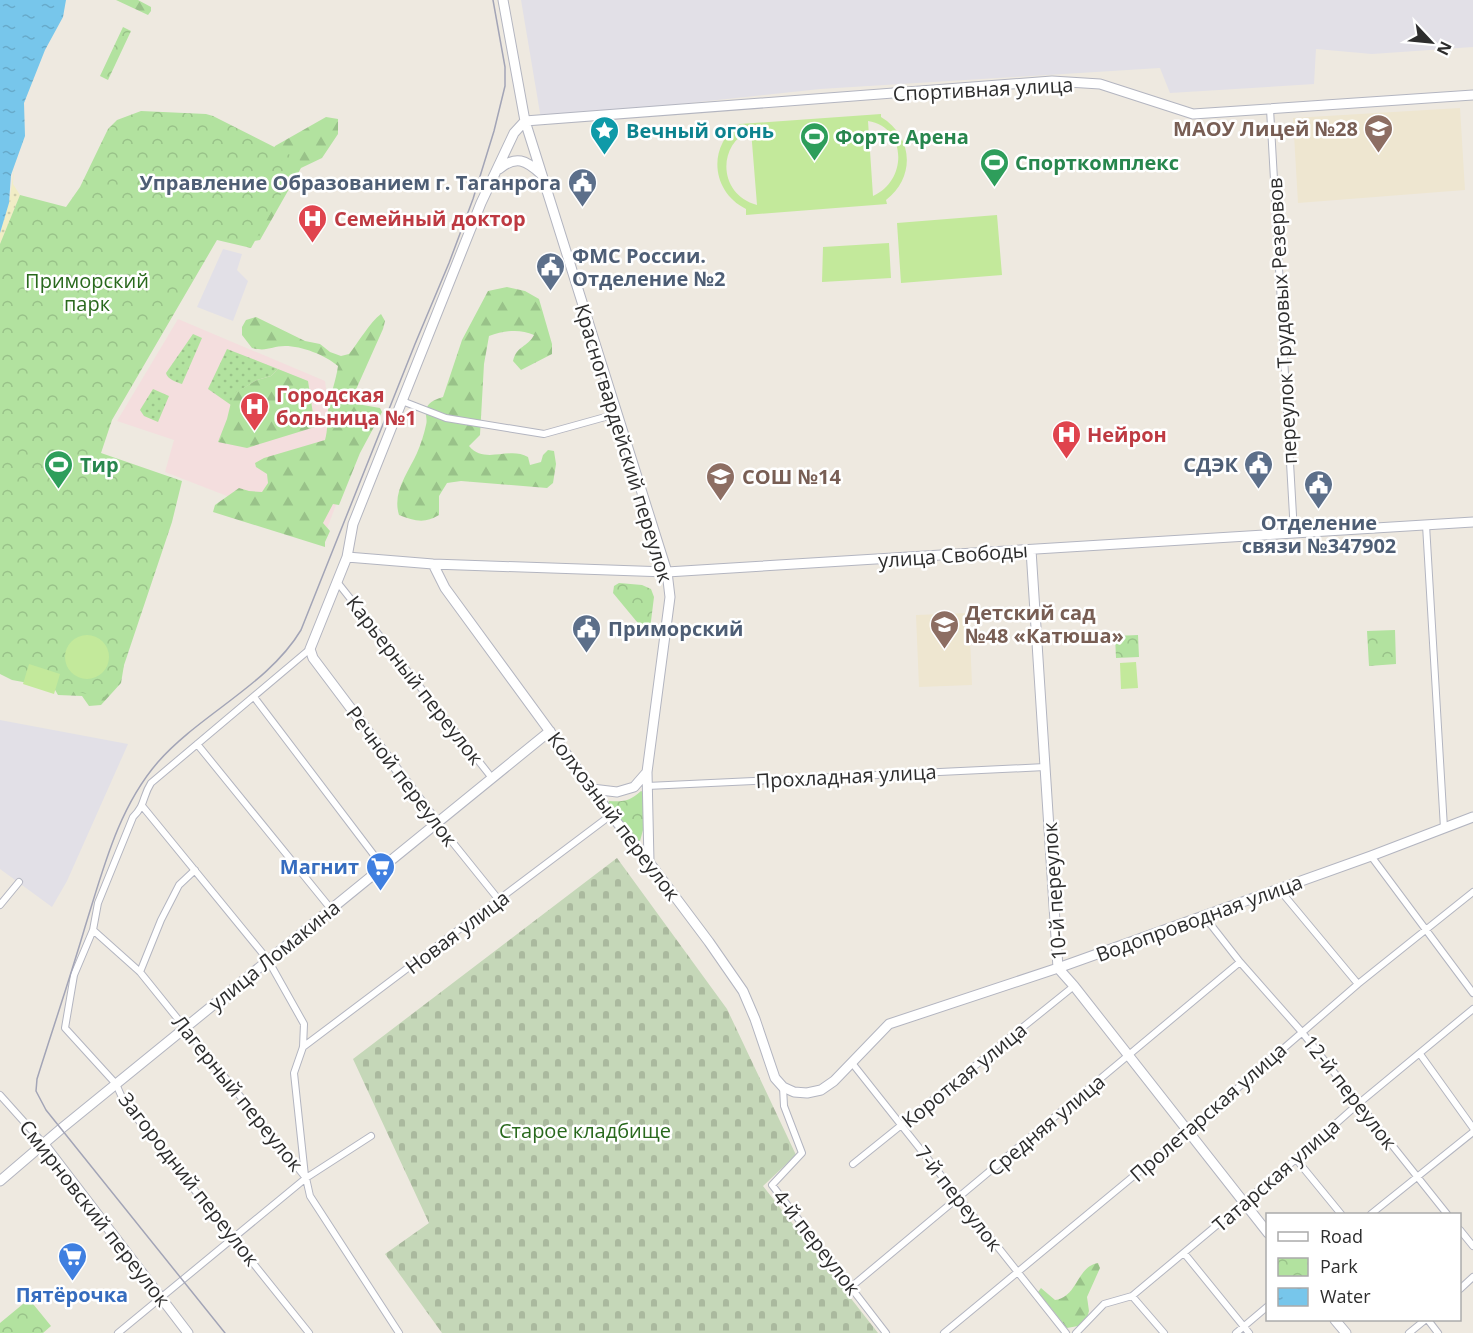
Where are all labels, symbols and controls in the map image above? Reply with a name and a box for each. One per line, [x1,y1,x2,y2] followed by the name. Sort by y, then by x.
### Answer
[1401,12,1461,72] north arrow
[1432,38,1457,59] text: N
[892,71,1074,107] street label: Спортивная улица
[1363,112,1395,154] school or university icon: МАОУ Лицей №28
[589,114,621,156] place icon: Вечный огонь
[1173,115,1358,142] place label: МАОУ Лицей №28
[626,117,774,144] place label: Вечный огонь
[798,120,830,162] sports icon: Форте Арена
[835,123,969,150] place label: Форте Арена
[978,146,1010,188] sports icon: Спорткомплекс
[1015,149,1179,176] place label: Спорткомплекс
[566,166,598,208] public building icon: Управление Образованием г. Таганрога
[140,169,561,196] place label: Управление Образованием г. Таганрога
[1261,177,1303,465] street label: переулок Трудовых Резервов
[297,202,329,244] hospital icon: Семейный доктор
[334,205,526,232] place label: Семейный доктор
[572,242,725,292] place label: ФМС России. Отделение №2
[535,250,567,292] public building icon: ФМС России. Отделение №2
[25,267,149,317] park label: Приморский парк
[569,300,680,586] street label: Красногвардейский переулок
[276,381,417,431] place label: Городская больница №1
[239,390,271,432] hospital icon: Городская больница №1
[1050,418,1082,460] hospital icon: Нейрон
[1087,421,1167,448] place label: Нейрон
[43,448,75,490] sports icon: Тир
[1243,448,1275,490] public building icon: СДЭК
[80,451,119,478] place label: Тир
[1183,451,1239,478] place label: СДЭК
[705,460,737,502] school or university icon: СОШ №14
[742,463,841,490] place label: СОШ №14
[1303,468,1335,510] public building icon: Отделение связи №347902
[1242,509,1396,559] place label: Отделение связи №347902
[877,536,1029,574] street label: улица Свободы
[340,590,490,771] street label: Карьерный переулок
[965,599,1124,649] place label: Детский сад №48 «Катюша»
[928,608,960,650] school or university icon: Детский сад №48 «Катюша»
[571,612,603,654] public building icon: Приморский
[608,615,743,642] place label: Приморский
[340,700,464,852] street label: Речной переулок
[542,726,687,906] street label: Колхозный переулок
[755,758,937,794] street label: Прохладная улица
[1036,820,1072,961] street label: 10-й переулок
[364,850,396,892] supermarket icon: Магнит
[280,853,359,880] place label: Магнит
[1092,868,1306,968] street label: Водопроводная улица
[400,884,514,980] street label: Новая улица
[203,894,345,1016] street label: улица Ломакина
[166,1009,310,1177] street label: Лагерный переулок
[896,1016,1032,1134] street label: Короткая улица
[1297,1029,1404,1155] street label: 12-й переулок
[1124,1036,1292,1188] street label: Пролетарская улица
[982,1068,1110,1182] street label: Средняя улица
[113,1087,266,1272] street label: Загородний переулок
[1207,1112,1345,1238] street label: Татарская улица
[14,1114,177,1312] street label: Смирновский переулок
[499,1117,671,1144] park label: Старое кладбище
[909,1140,1009,1257] street label: 7-й переулок
[767,1184,867,1301] street label: 4-й переулок
[1266,1213,1461,1321] legend
[1320,1224,1363,1248] text: Road
[56,1240,88,1282] supermarket icon: Пятёрочка
[1320,1254,1358,1278] text: Park
[16,1281,128,1308] place label: Пятёрочка
[1320,1284,1371,1308] text: Water

